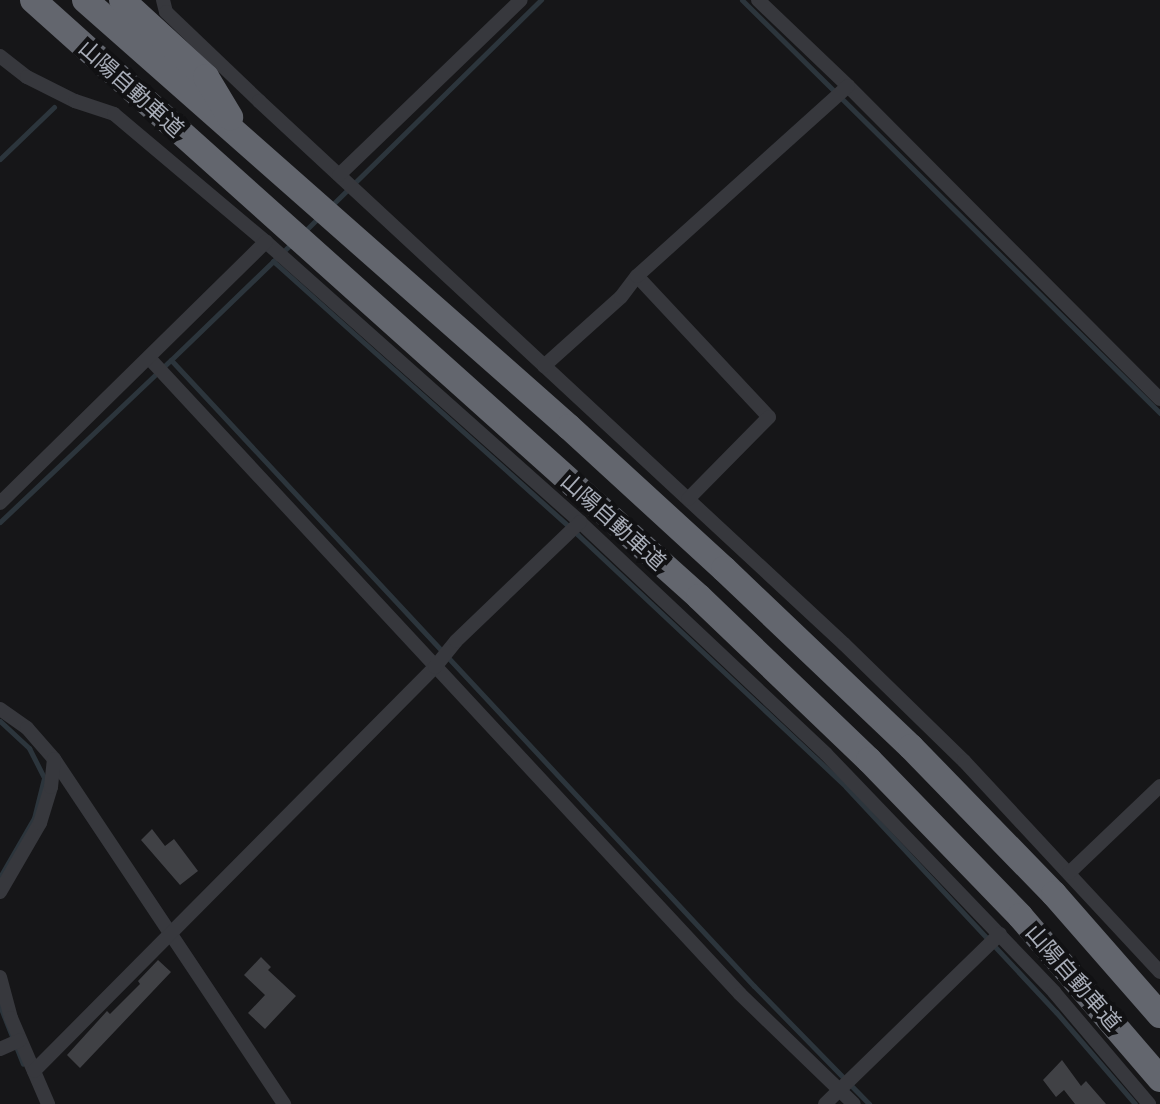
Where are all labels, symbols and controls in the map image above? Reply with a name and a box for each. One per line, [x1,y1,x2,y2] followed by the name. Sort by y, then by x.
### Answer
[74,34,190,142] street label: 山陽自動車道
[556,467,672,575] street label: 山陽自動車道
[1021,919,1127,1035] street label: 山陽自動車道

